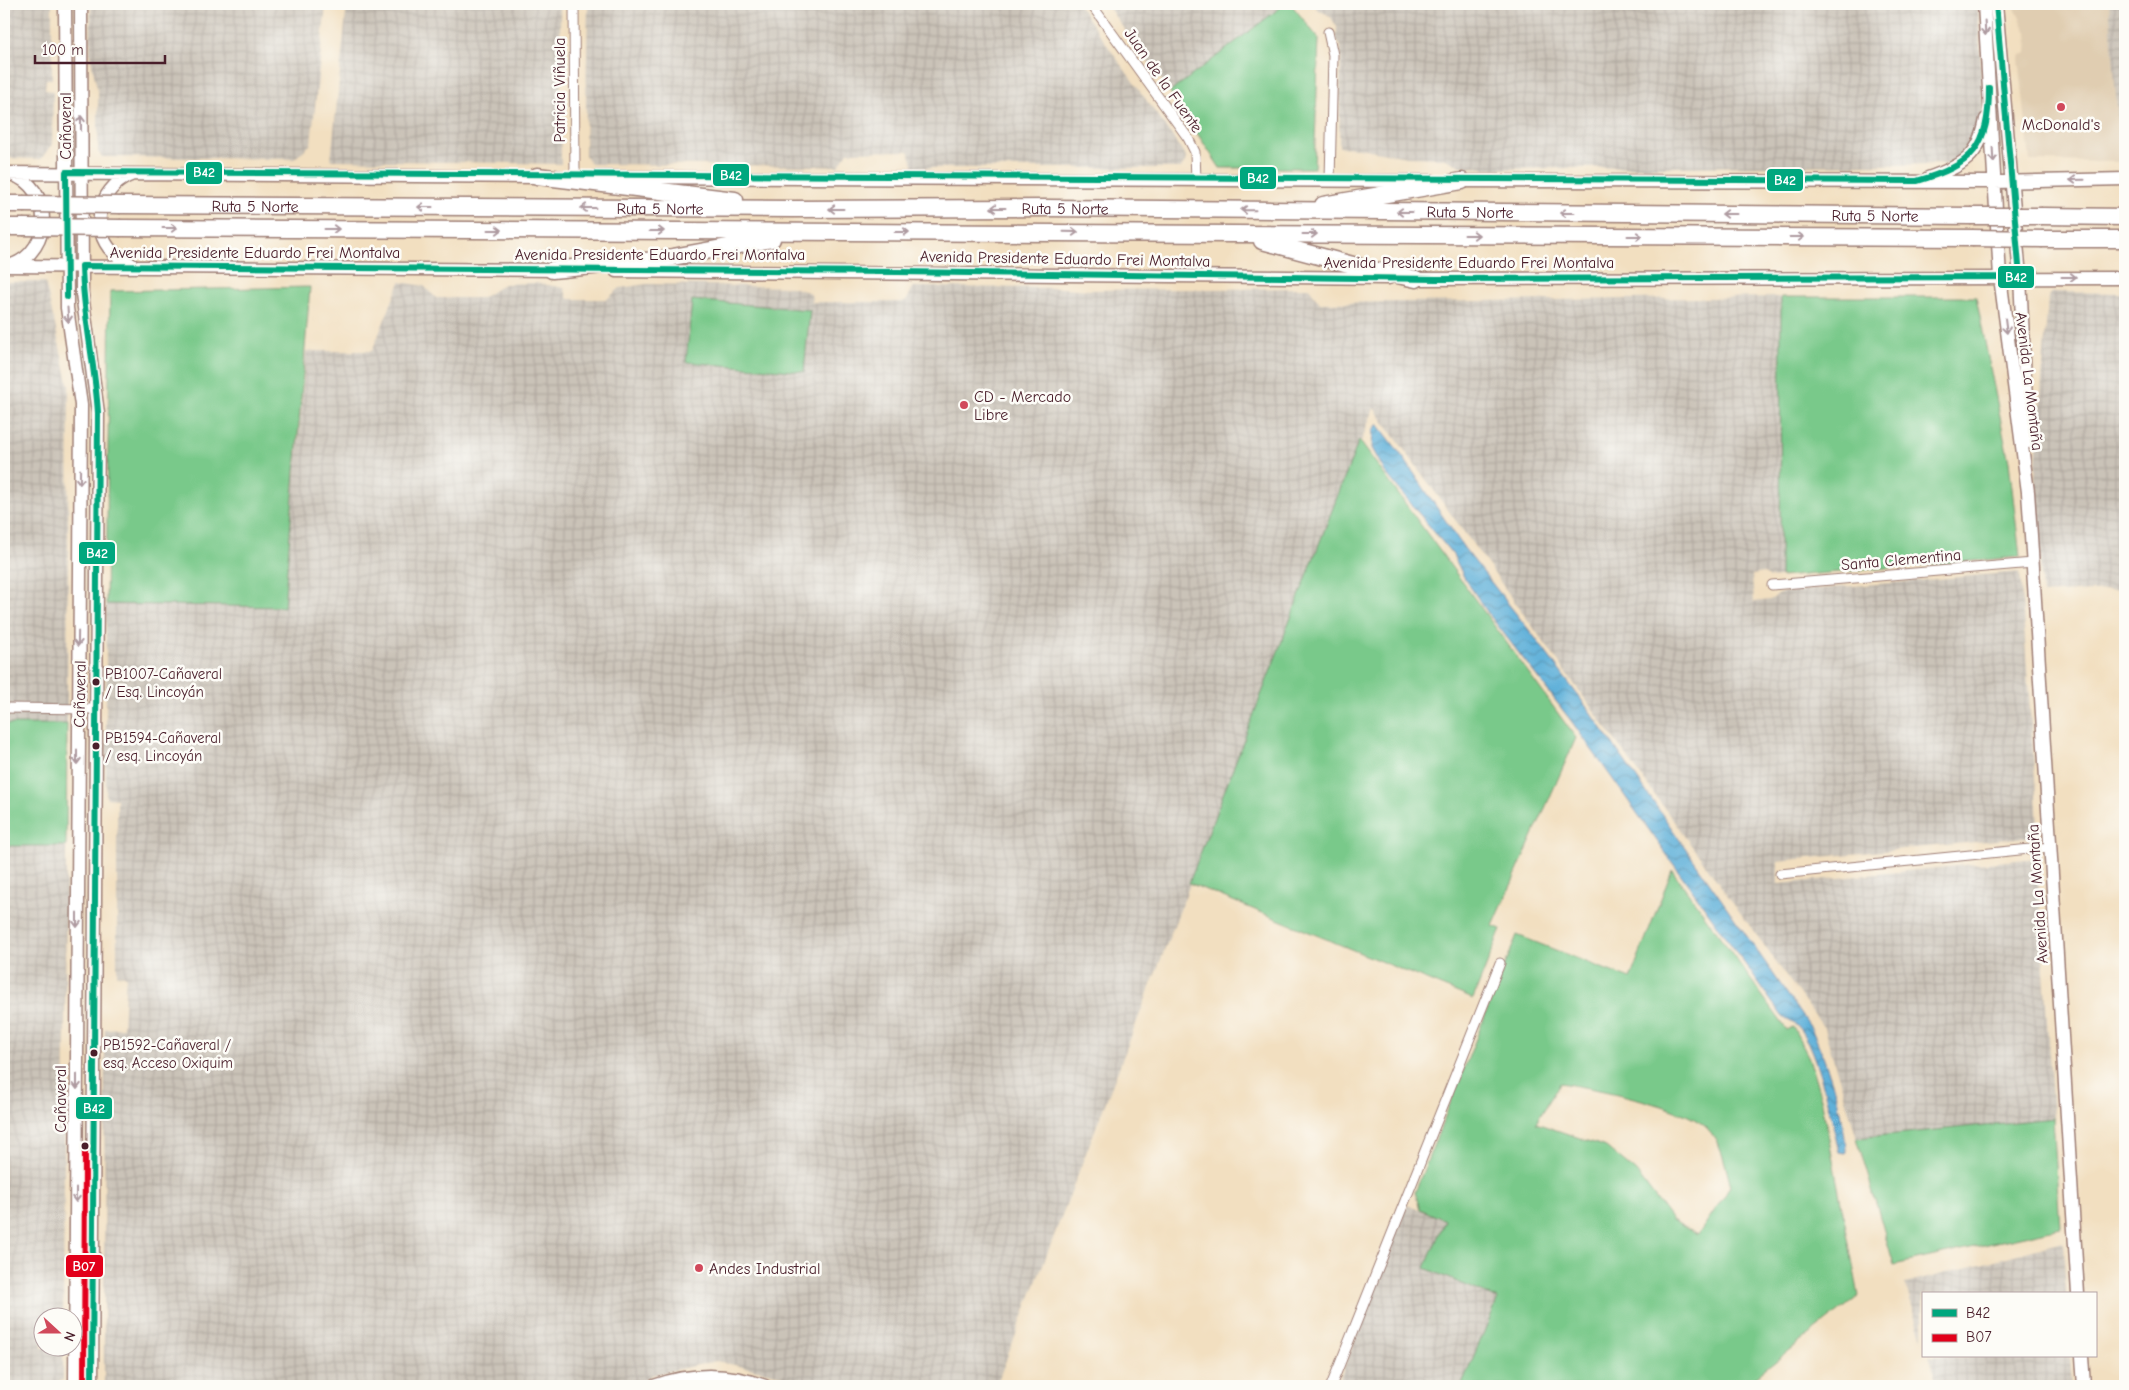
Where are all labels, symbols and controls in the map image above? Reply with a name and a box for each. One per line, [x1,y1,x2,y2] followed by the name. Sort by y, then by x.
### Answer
[1981,20,1990,36] one-way arrow
[1120,25,1206,136] street label: Juan de la Fuente
[35,32,165,64] scale bar
[551,37,569,143] street label: Patricia Viñuela
[42,41,84,59] text: 100 m
[57,92,75,160] street label: Cañaveral
[2055,101,2067,113] marker: McDonald's
[76,116,86,132] one-way arrow
[2022,116,2101,134] place label: McDonald's
[1988,147,1997,163] one-way arrow
[185,161,223,185] line badge: B42
[712,163,750,187] line badge: B42
[193,164,215,181] text: B42
[1239,166,1277,190] line badge: B42
[720,167,742,184] text: B42
[1766,168,1804,192] line badge: B42
[1247,170,1269,187] text: B42
[1774,172,1796,189] text: B42
[2069,175,2085,185] one-way arrow
[211,198,299,216] street label: Ruta 5 Norte
[616,200,704,218] street label: Ruta 5 Norte
[1021,200,1109,219] street label: Ruta 5 Norte
[418,202,434,212] one-way arrow
[580,203,596,213] one-way arrow
[991,203,1007,213] one-way arrow
[1426,203,1514,222] street label: Ruta 5 Norte
[828,204,844,214] one-way arrow
[1240,205,1256,215] one-way arrow
[1396,207,1412,217] one-way arrow
[1831,207,1919,226] street label: Ruta 5 Norte
[1559,208,1575,218] one-way arrow
[1721,209,1738,219] one-way arrow
[161,223,177,233] one-way arrow
[324,224,340,234] one-way arrow
[486,225,502,235] one-way arrow
[648,226,665,236] one-way arrow
[894,227,910,237] one-way arrow
[1062,227,1078,237] one-way arrow
[1301,229,1317,239] one-way arrow
[1464,230,1480,240] one-way arrow
[1626,231,1642,241] one-way arrow
[1788,232,1805,242] one-way arrow
[110,244,400,262] street label: Avenida Presidente Eduardo Frei Montalva
[515,246,805,264] street label: Avenida Presidente Eduardo Frei Montalva
[920,247,1210,271] street label: Avenida Presidente Eduardo Frei Montalva
[1324,254,1614,272] street label: Avenida Presidente Eduardo Frei Montalva
[1997,265,2035,289] line badge: B42
[2005,269,2027,286] text: B42
[2060,272,2077,282] one-way arrow
[63,307,73,323] one-way arrow
[2012,311,2046,452] street label: Avenida La Montaña
[2001,317,2011,333] one-way arrow
[974,388,1071,424] place label: CD - Mercado Libre
[958,399,970,411] marker: CD - Mercado Libre
[75,468,85,484] one-way arrow
[78,541,116,565] line badge: B42
[86,545,108,562] text: B42
[1840,546,1962,574] street label: Santa Clementina
[73,630,83,647] one-way arrow
[70,660,90,728] street label: Cañaveral
[105,665,222,701] place label: PB1007-Cañaveral / Esq. Lincoyán
[91,677,101,687] marker: PB1007-Cañaveral / Esq. Lincoyán
[105,729,221,765] place label: PB1594-Cañaveral / esq. Lincoyán
[91,741,101,751] marker: PB1594-Cañaveral / esq. Lincoyán
[72,748,82,765] one-way arrow
[2024,824,2052,964] street label: Avenida La Montaña
[72,911,82,927] one-way arrow
[103,1036,233,1072] place label: PB1592-Cañaveral / esq. Acceso Oxiquim
[89,1048,99,1058] marker: PB1592-Cañaveral / esq. Acceso Oxiquim
[52,1065,70,1133] street label: Cañaveral
[72,1074,82,1090] one-way arrow
[75,1096,113,1120] line badge: B42
[83,1100,105,1117] text: B42
[80,1141,90,1151] unlabelled marker
[71,1186,81,1202] one-way arrow
[65,1254,104,1278] line badge: B07
[73,1258,96,1275] text: B07
[709,1260,820,1278] place label: Andes Industrial
[693,1262,705,1274] marker: Andes Industrial
[1922,1292,2096,1358] legend
[1966,1304,1990,1322] text: B42
[32,1308,82,1358] north arrow
[1966,1328,1992,1346] text: B07
[60,1329,79,1344] text: N

